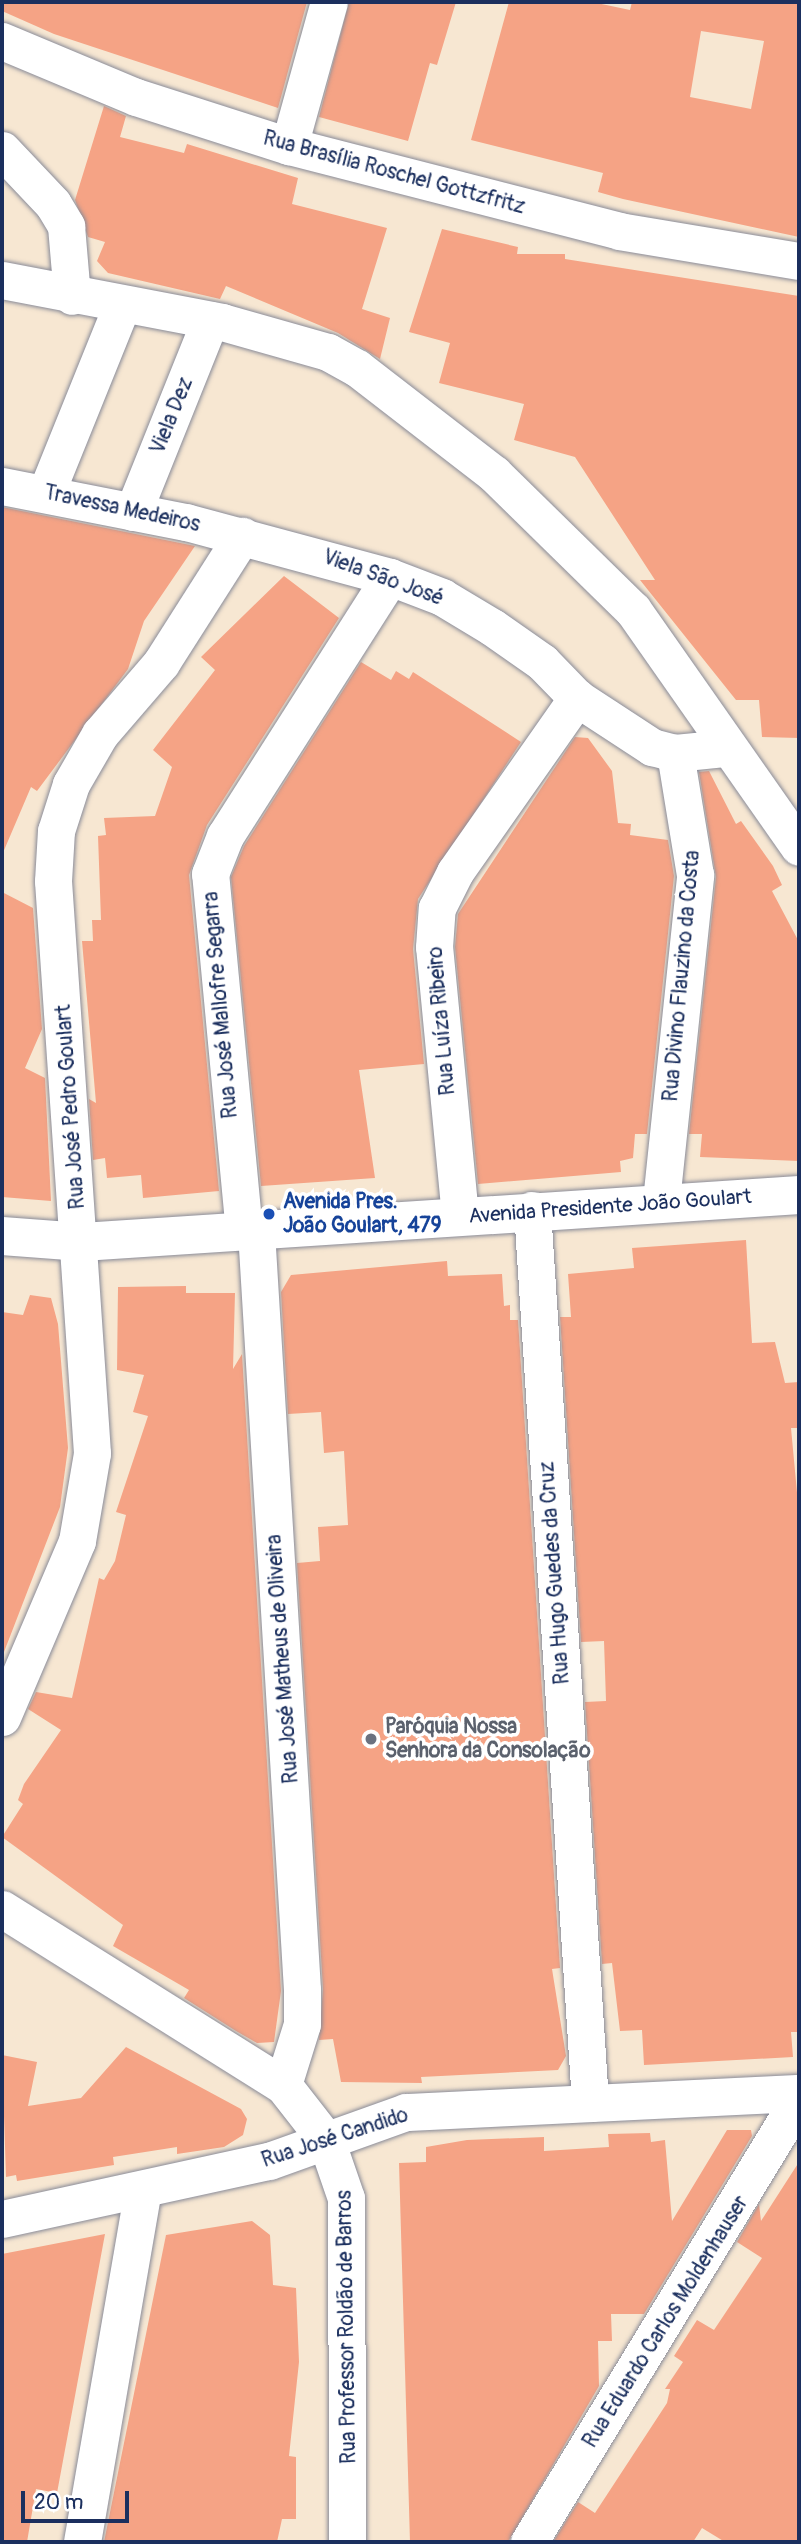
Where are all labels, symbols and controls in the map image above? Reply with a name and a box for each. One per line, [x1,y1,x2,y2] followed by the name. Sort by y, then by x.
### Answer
[260,126,528,220] street label: Rua Brasília Roschel Gottzfritz
[145,374,199,458] street label: Viela Dez
[42,480,202,538] street label: Travessa Medeiros
[319,544,447,612] street label: Viela São José
[658,849,706,1103] street label: Rua Divino Flauzino da Costa
[199,890,243,1120] street label: Rua José Mallofre Segarra
[423,946,461,1096] street label: Rua Luíza Ribeiro
[51,1004,91,1210] street label: Rua José Pedro Goulart
[468,1185,752,1229] street label: Avenida Presidente João Goulart
[283,1189,441,1239] place label: Avenida Pres. João Goulart, 479
[261,1206,277,1222] marker: Avenida Pres. João Goulart, 479
[535,1461,575,1685] street label: Rua Hugo Guedes da Cruz
[262,1534,304,1784] street label: Rua José Matheus de Oliveira
[385,1714,591,1764] place label: Paróquia Nossa Senhora da Consolação
[363,1731,379,1747] marker: Paróquia Nossa Senhora da Consolação
[259,2102,411,2174] street label: Rua José Candido
[332,2190,362,2464] street label: Rua Professor Roldão de Barros
[578,2191,754,2453] street label: Rua Eduardo Carlos Moldenhauser
[24,2478,133,2522] scale bar
[34,2489,83,2516] text: 20 m

